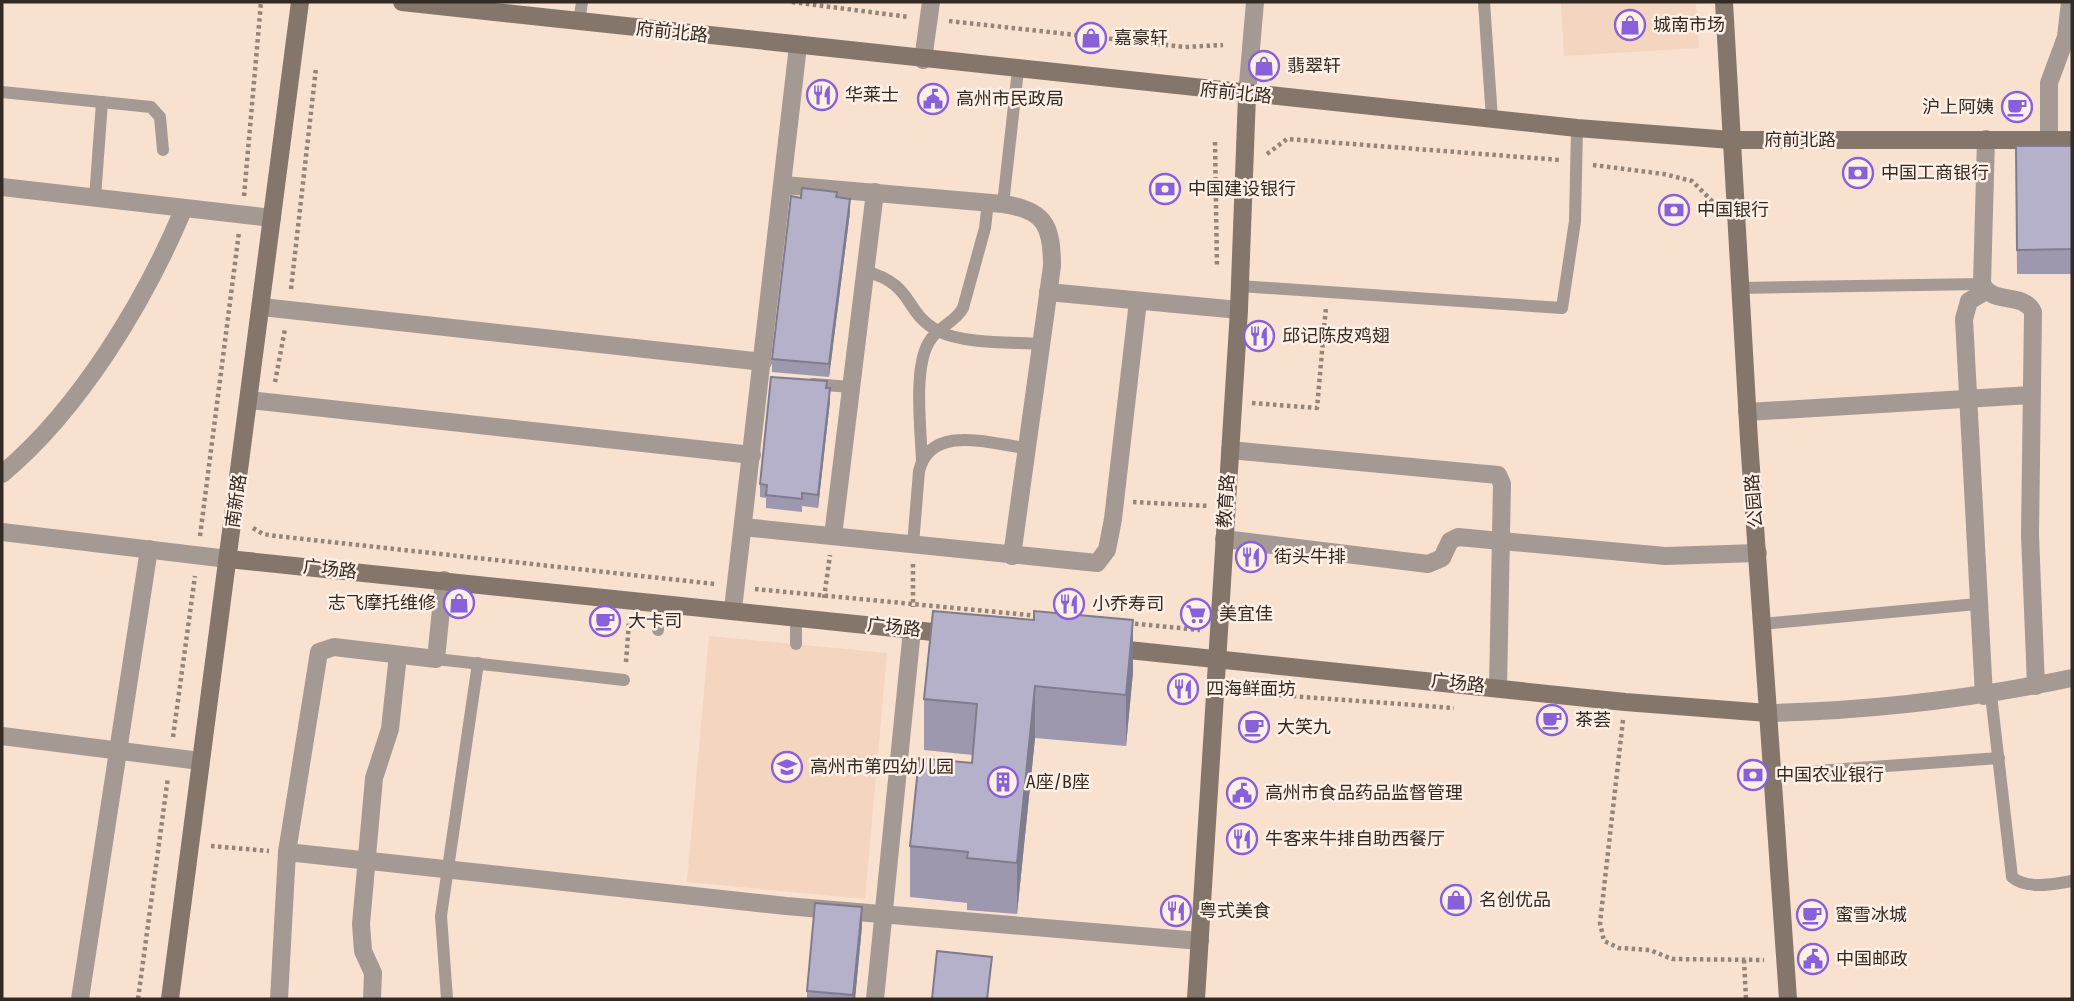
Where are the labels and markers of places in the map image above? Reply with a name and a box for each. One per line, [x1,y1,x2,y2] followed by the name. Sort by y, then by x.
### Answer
[1613,8,1647,42] shop icon: 城南市场
[1653,14,1725,36] place label: 城南市场
[1074,21,1108,55] shop icon: 嘉豪轩
[1114,27,1168,49] place label: 嘉豪轩
[1247,49,1281,83] shop icon: 翡翠轩
[1287,55,1341,77] place label: 翡翠轩
[805,78,839,112] restaurant icon: 华莱士
[916,82,950,116] public building icon: 高州市民政局
[845,84,899,106] place label: 华莱士
[956,88,1064,110] place label: 高州市民政局
[2000,90,2034,124] cafe icon: 沪上阿姨
[1922,96,1994,118] place label: 沪上阿姨
[1841,156,1875,190] bank icon: 中国工商银行
[1881,162,1989,184] place label: 中国工商银行
[1148,172,1182,206] bank icon: 中国建设银行
[1188,178,1296,200] place label: 中国建设银行
[1657,193,1691,227] bank icon: 中国银行
[1697,199,1769,221] place label: 中国银行
[1242,319,1276,353] restaurant icon: 邱记陈皮鸡翅
[1282,325,1390,347] place label: 邱记陈皮鸡翅
[1234,540,1268,574] restaurant icon: 街头牛排
[1274,546,1346,568] place label: 街头牛排
[442,586,476,620] shop icon: 志飞摩托维修
[1052,587,1086,621] restaurant icon: 小乔寿司
[328,592,436,614] place label: 志飞摩托维修
[1092,593,1164,615] place label: 小乔寿司
[1179,597,1213,631] supermarket icon: 美宜佳
[1219,603,1273,625] place label: 美宜佳
[588,604,622,638] cafe icon: 大卡司
[628,610,682,632] place label: 大卡司
[1166,672,1200,706] restaurant icon: 四海鲜面坊
[1206,678,1296,700] place label: 四海鲜面坊
[1535,703,1569,737] cafe icon: 茶荟
[1575,709,1611,731] place label: 茶荟
[1237,710,1271,744] cafe icon: 大笑九
[1277,716,1331,738] place label: 大笑九
[770,750,804,784] school or university icon: 高州市第四幼儿园
[810,756,954,778] place label: 高州市第四幼儿园
[1736,758,1770,792] bank icon: 中国农业银行
[1776,764,1884,786] place label: 中国农业银行
[986,765,1020,799] building icon: A座/B座
[1026,771,1090,793] place label: A座/B座
[1225,776,1259,810] public building icon: 高州市食品药品监督管理
[1265,782,1463,804] place label: 高州市食品药品监督管理
[1225,822,1259,856] restaurant icon: 牛客来牛排自助西餐厅
[1265,828,1445,850] place label: 牛客来牛排自助西餐厅
[1439,883,1473,917] shop icon: 名创优品
[1479,889,1551,911] place label: 名创优品
[1159,894,1193,928] restaurant icon: 粤式美食
[1795,898,1829,932] cafe icon: 蜜雪冰城
[1199,900,1271,922] place label: 粤式美食
[1835,904,1907,926] place label: 蜜雪冰城
[1796,942,1830,976] public building icon: 中国邮政
[1836,948,1908,970] place label: 中国邮政

